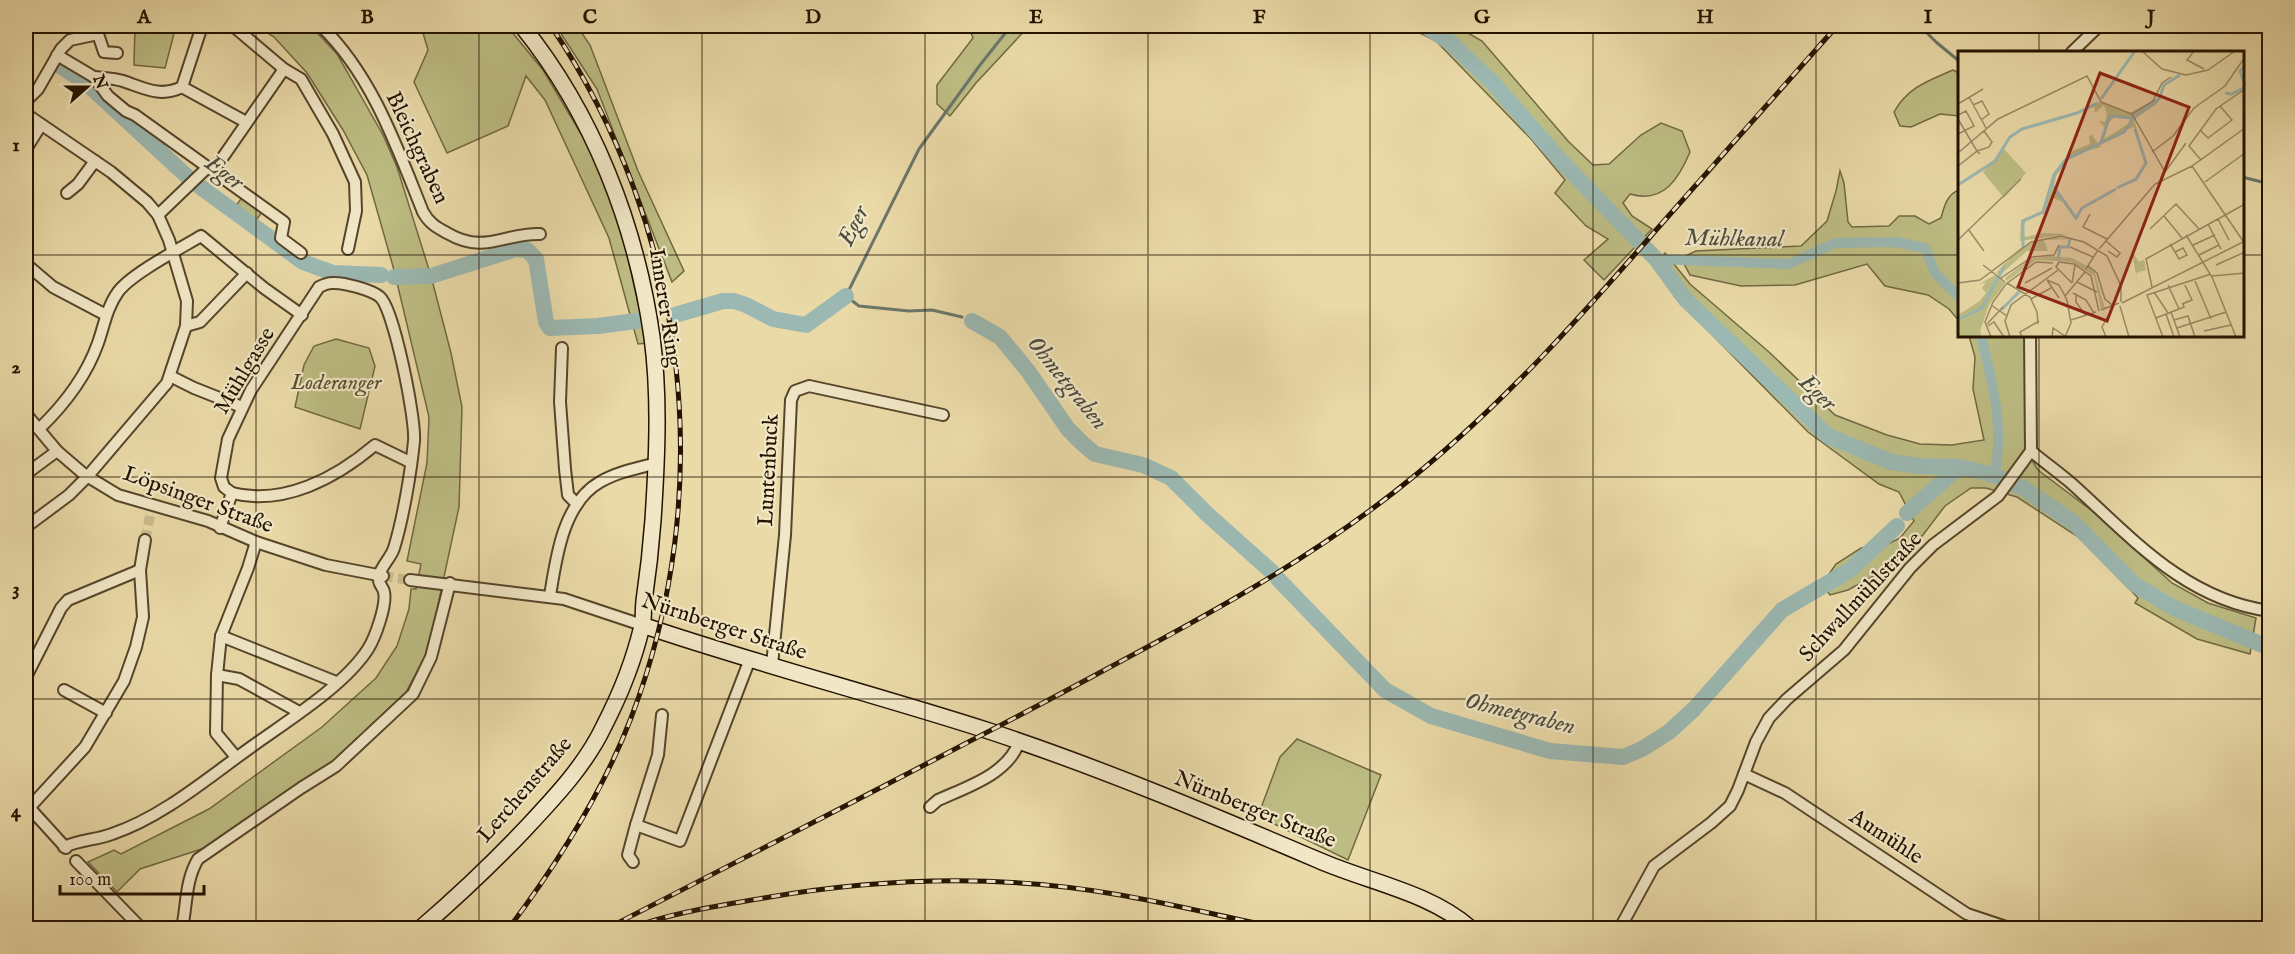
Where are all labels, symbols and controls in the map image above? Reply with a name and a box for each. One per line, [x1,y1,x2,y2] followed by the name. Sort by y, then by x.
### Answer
[136,5,152,30] text: A
[360,5,374,30] text: B
[583,5,597,30] text: C
[805,5,821,30] text: D
[1029,5,1043,30] text: E
[1253,5,1266,30] text: F
[1474,5,1491,30] text: G
[1696,5,1714,30] text: H
[1924,5,1933,30] text: I
[2144,5,2156,30] text: J
[1958,51,2244,338] inset map
[57,57,117,117] north arrow
[87,71,111,93] text: N
[379,87,455,209] street label: Bleichgraben
[12,133,20,158] text: 1
[197,148,251,199] water label: Eger
[831,199,878,252] water label: Eger
[1684,223,1786,255] water label: Mühlkanal
[642,246,688,371] street label: Innerer Ring
[208,322,282,420] street label: Mühlgasse
[1019,329,1115,437] water label: Ohmetgraben
[11,355,21,380] text: 2
[1791,367,1844,420] water label: Eger
[290,369,383,397] park label: Loderanger
[752,413,786,527] street label: Luntenbuck
[119,460,277,540] street label: Löpsinger Straße
[1793,526,1929,668] street label: Schwallmühlstraße
[12,577,20,602] text: 3
[638,587,810,667] street label: Nürnberger Straße
[1462,685,1578,743] water label: Ohmetgraben
[471,731,579,849] street label: Lerchenstraße
[1170,765,1340,855] street label: Nürnberger Straße
[11,799,22,824] text: 4
[1843,802,1928,871] street label: Aumühle
[60,858,204,896] scale bar
[69,869,111,892] text: 100 m

